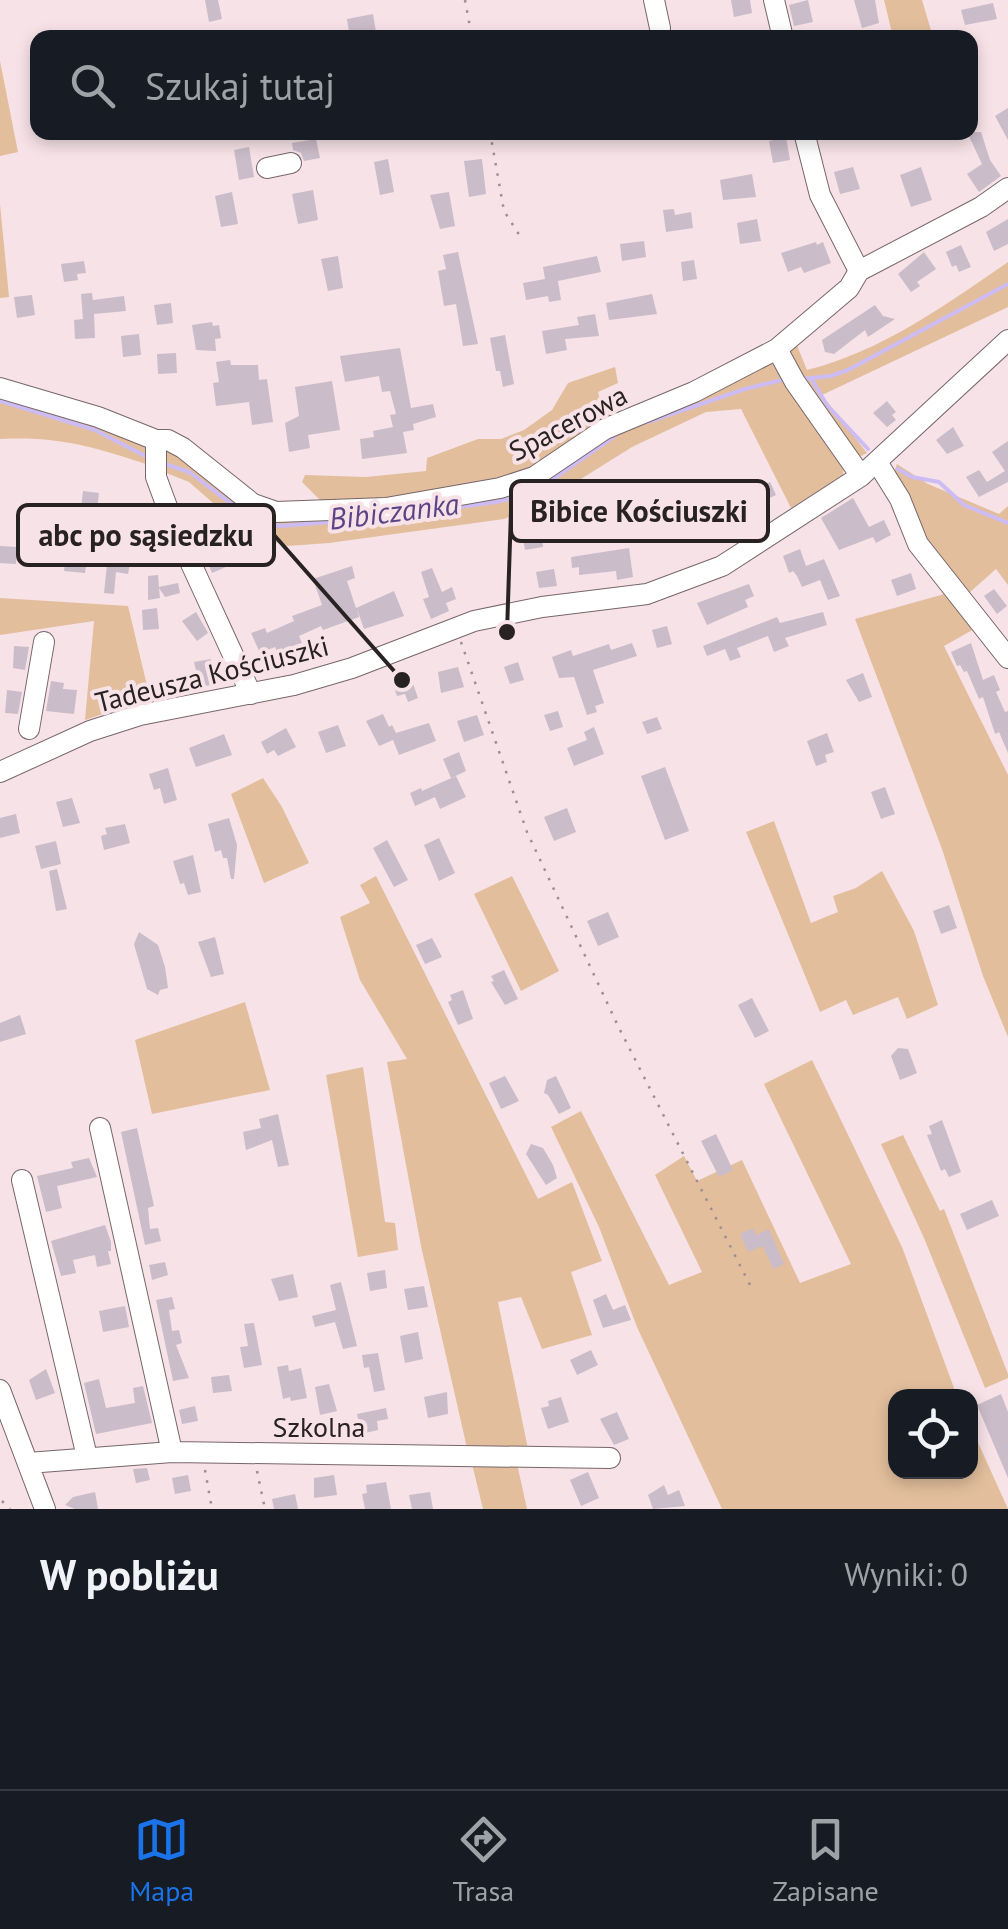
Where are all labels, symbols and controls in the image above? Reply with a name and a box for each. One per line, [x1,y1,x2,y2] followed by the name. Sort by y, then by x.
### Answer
[30,30,978,140] search box
[65,58,120,113] icon: search
[145,61,335,110] text: Szukaj tutaj
[502,376,633,469] street label: Spacerowa
[511,481,768,541] callout: Bibice Kościuszki
[327,483,461,538] water label: Bibiczanka
[530,491,748,530] text: Bibice Kościuszki
[18,505,274,565] callout: abc po sąsiedzku
[38,515,254,554] text: abc po sąsiedzku
[91,627,333,720] street label: Tadeusza Kościuszki
[888,1389,978,1479] map controls
[888,1389,978,1479] button: locate
[273,1408,365,1445] street label: Szkolna
[40,1547,219,1602] text: W pobliżu
[844,1553,968,1595] text: Wyniki: 0
[129,1812,194,1909] tab: Mapa
[452,1812,514,1909] tab: Trasa
[772,1812,879,1909] tab: Zapisane

